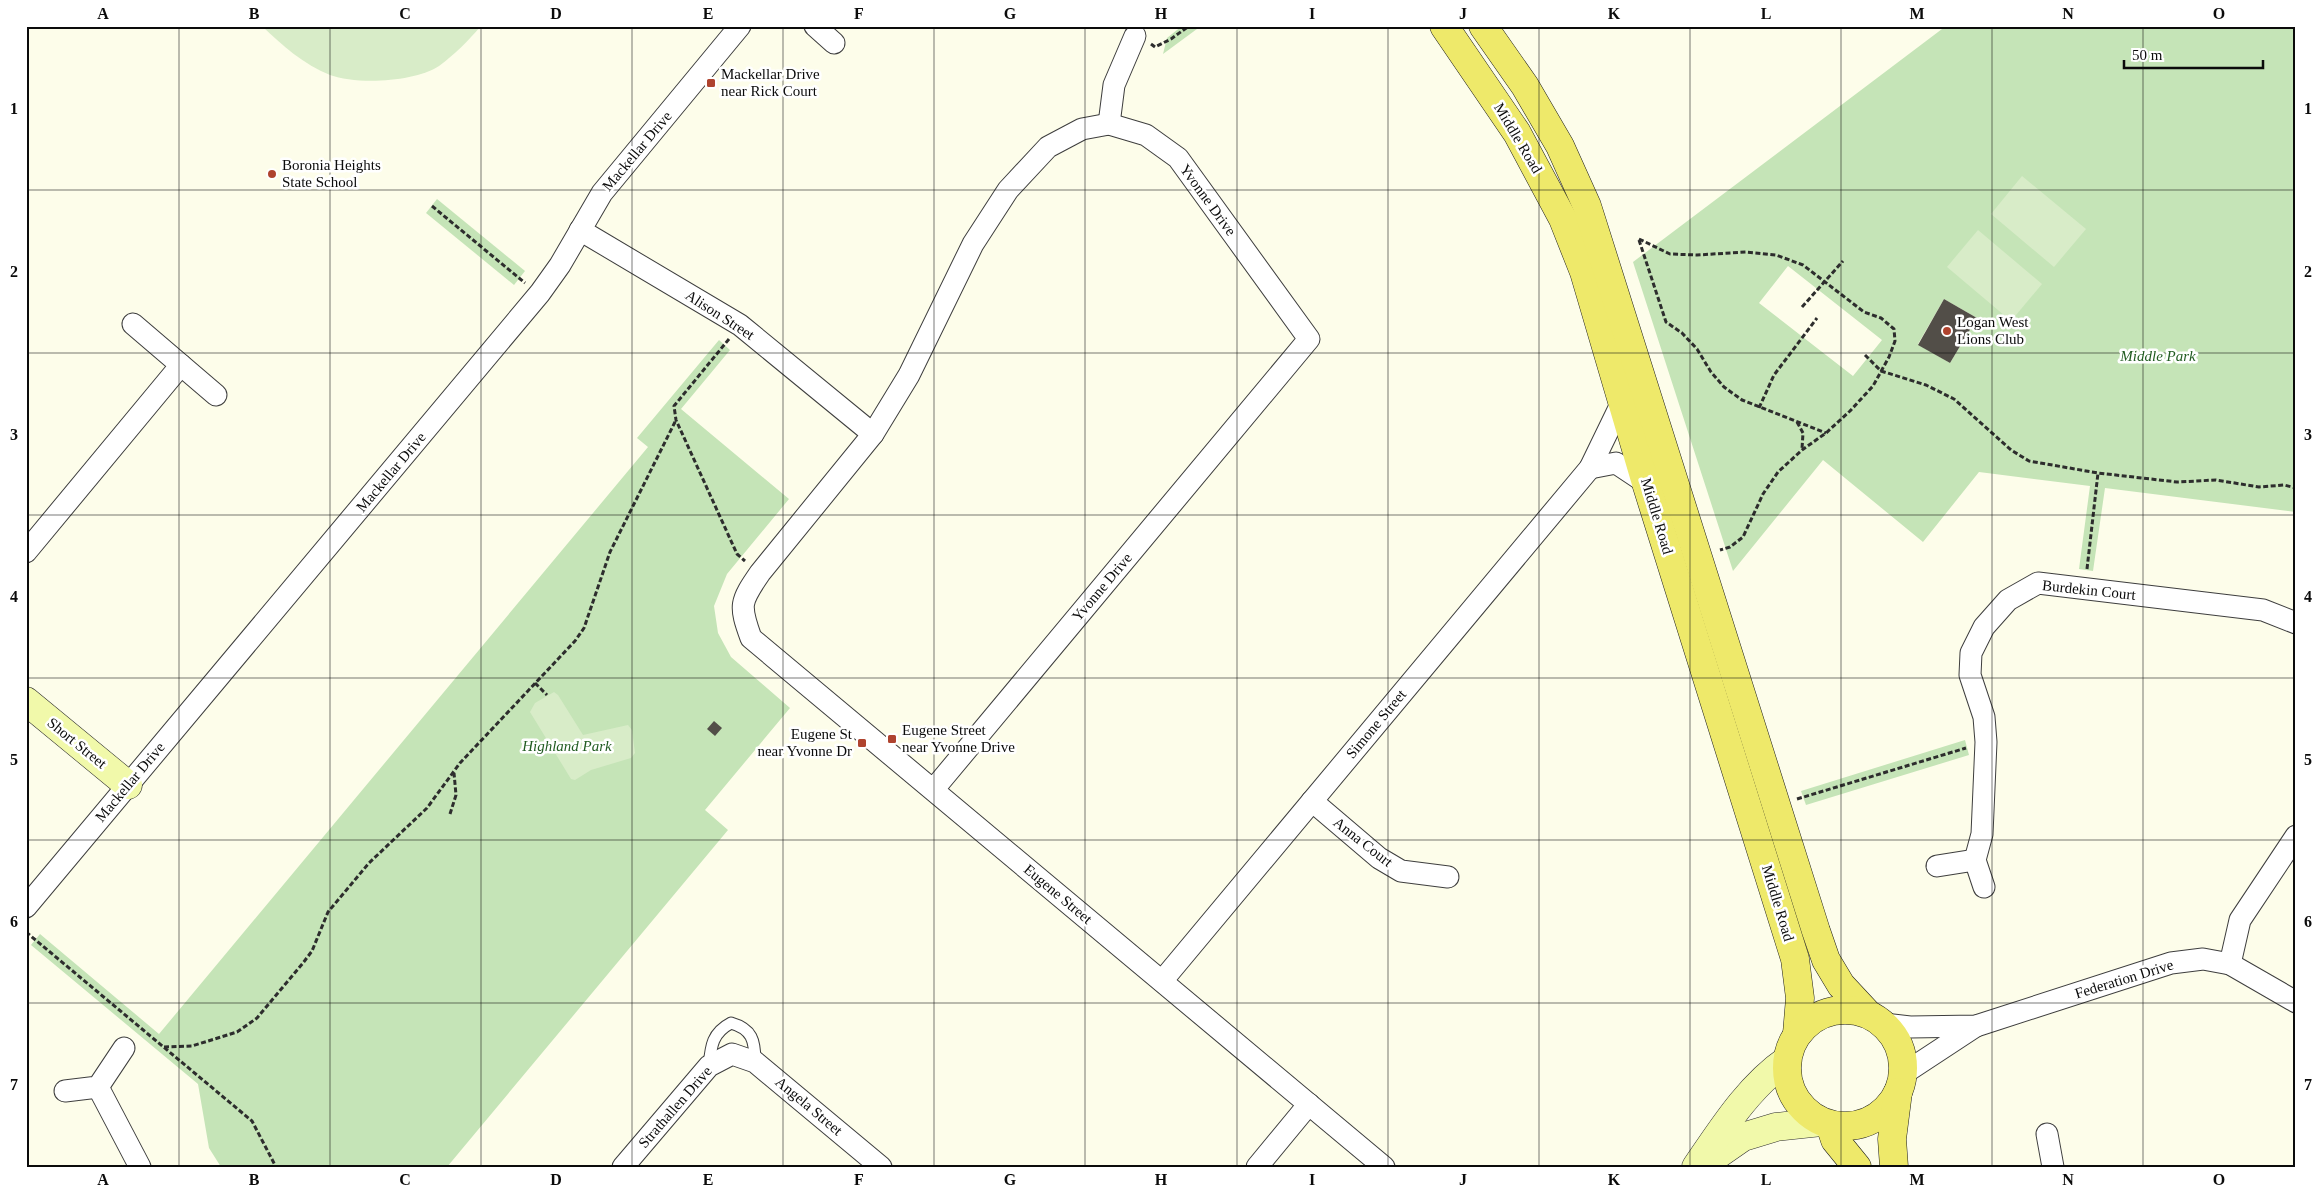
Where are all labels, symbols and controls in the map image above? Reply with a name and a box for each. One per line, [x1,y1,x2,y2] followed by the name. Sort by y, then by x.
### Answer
[97,5,109,22] text: A
[249,5,260,22] text: B
[399,5,411,22] text: C
[550,5,562,22] text: D
[703,5,713,22] text: E
[854,5,864,22] text: F
[1004,5,1017,22] text: G
[1155,5,1168,22] text: H
[1309,5,1315,22] text: I
[1459,5,1467,22] text: J
[1608,5,1621,22] text: K
[1761,5,1771,22] text: L
[1909,5,1925,22] text: M
[2062,5,2074,22] text: N
[2213,5,2225,22] text: O
[2124,38,2263,70] scale bar
[2132,47,2163,63] text: 50 m
[721,66,820,99] place label: Mackellar Drive near Rick Court
[705,77,717,89] marker: Mackellar Drive near Rick Court
[10,100,18,117] text: 1
[1491,100,1545,176] street label: Middle Road
[2304,100,2312,117] text: 1
[599,108,675,194] street label: Mackellar Drive
[282,157,381,190] place label: Boronia Heights State School
[1177,161,1239,239] street label: Yvonne Drive
[266,168,278,180] marker: Boronia Heights State School
[10,263,18,280] text: 2
[2304,263,2312,280] text: 2
[683,287,758,344] street label: Alison Street
[1957,314,2029,347] place label: Logan West Lions Club
[1941,325,1953,337] marker: Logan West Lions Club
[2119,348,2196,364] park label: Middle Park
[10,426,18,443] text: 3
[2304,426,2312,443] text: 3
[353,429,429,515] street label: Mackellar Drive
[1638,476,1676,556] street label: Middle Road
[1069,549,1135,624] street label: Yvonne Drive
[2042,577,2137,603] street label: Burdekin Court
[10,588,18,605] text: 4
[2304,588,2312,605] text: 4
[1343,686,1410,762] street label: Simone Street
[44,714,110,772] street label: Short Street
[902,722,1015,755] place label: Eugene Street near Yvonne Drive
[757,726,853,759] place label: Eugene St near Yvonne Dr
[886,733,898,745] marker: Eugene Street near Yvonne Drive
[856,737,868,749] marker: Eugene St near Yvonne Dr
[521,738,612,754] park label: Highland Park
[92,739,168,825] street label: Mackellar Drive
[10,751,18,768] text: 5
[2304,751,2312,768] text: 5
[1330,814,1396,870] street label: Anna Court
[1021,861,1096,928] street label: Eugene Street
[1759,863,1797,943] street label: Middle Road
[10,913,18,930] text: 6
[2304,913,2312,930] text: 6
[2073,956,2175,1002] street label: Federation Drive
[635,1063,715,1151] street label: Strathallen Drive
[772,1073,846,1139] street label: Angela Street
[10,1076,18,1093] text: 7
[2304,1076,2312,1093] text: 7
[97,1171,109,1188] text: A
[249,1171,260,1188] text: B
[399,1171,411,1188] text: C
[550,1171,562,1188] text: D
[703,1171,713,1188] text: E
[854,1171,864,1188] text: F
[1004,1171,1017,1188] text: G
[1155,1171,1168,1188] text: H
[1309,1171,1315,1188] text: I
[1459,1171,1467,1188] text: J
[1608,1171,1621,1188] text: K
[1761,1171,1771,1188] text: L
[1909,1171,1925,1188] text: M
[2062,1171,2074,1188] text: N
[2213,1171,2225,1188] text: O

